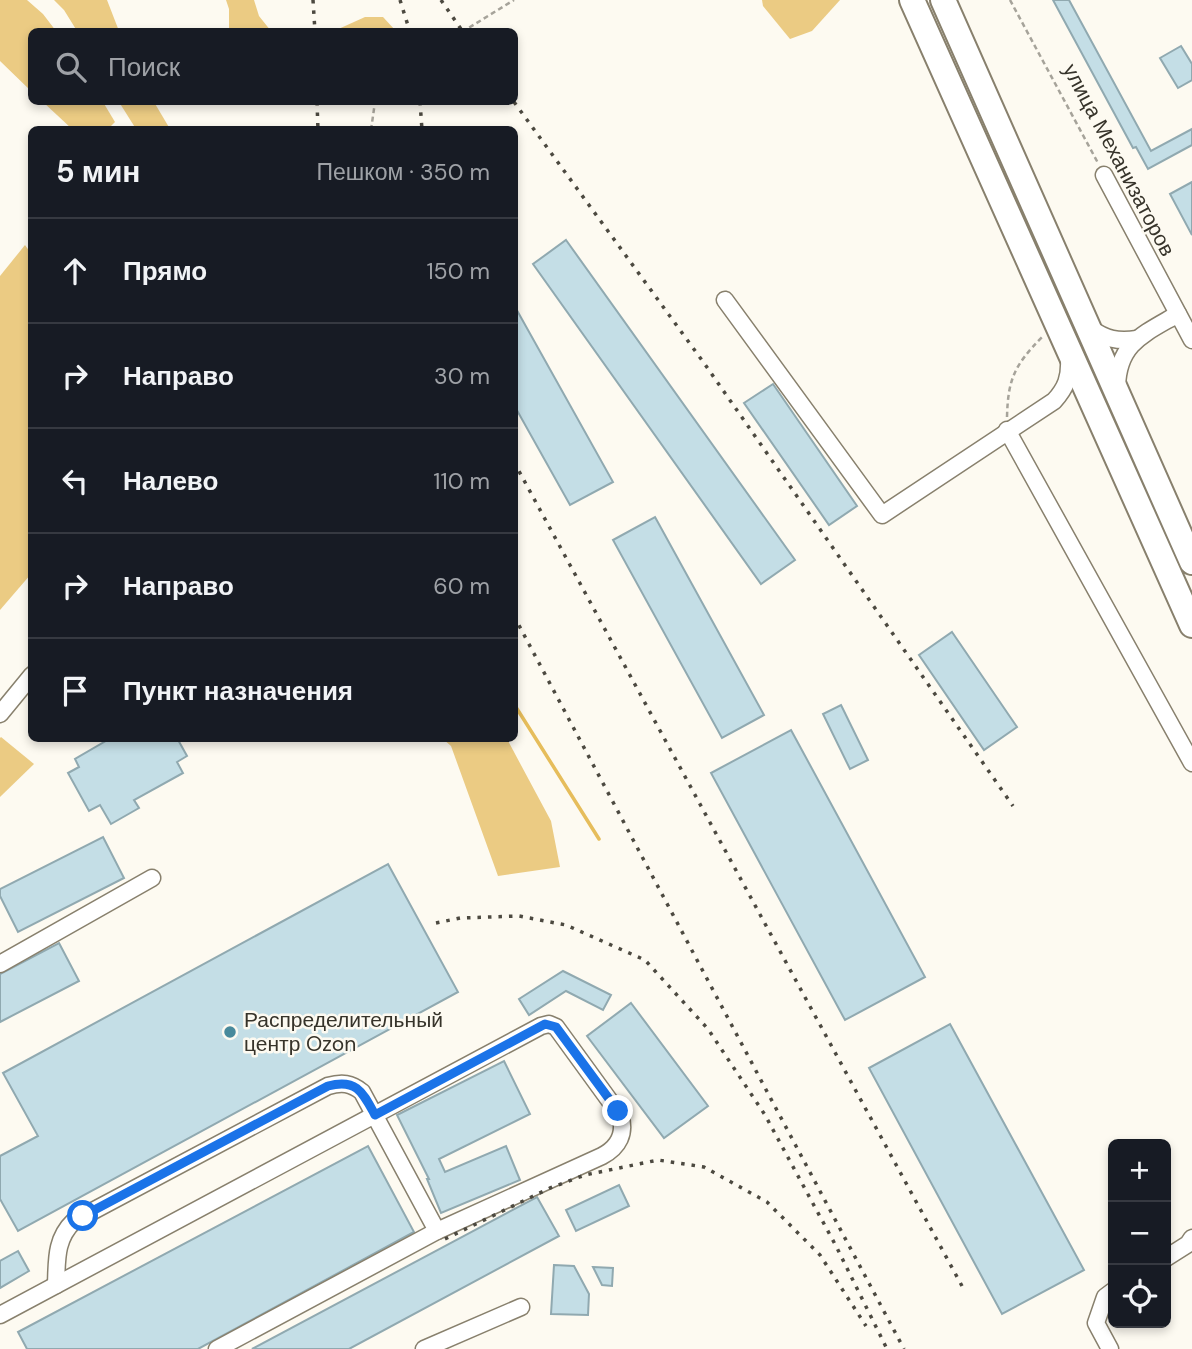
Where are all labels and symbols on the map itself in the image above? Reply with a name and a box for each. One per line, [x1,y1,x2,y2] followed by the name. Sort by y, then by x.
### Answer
[1056,59,1182,261] street label: улица Механизаторов
[244,1006,443,1058] place label: Распределительный центр Ozon
[222,1024,238,1040] marker: Распределительный центр Ozon
[602,1095,633,1126] route end
[67,1200,98,1231] route start

